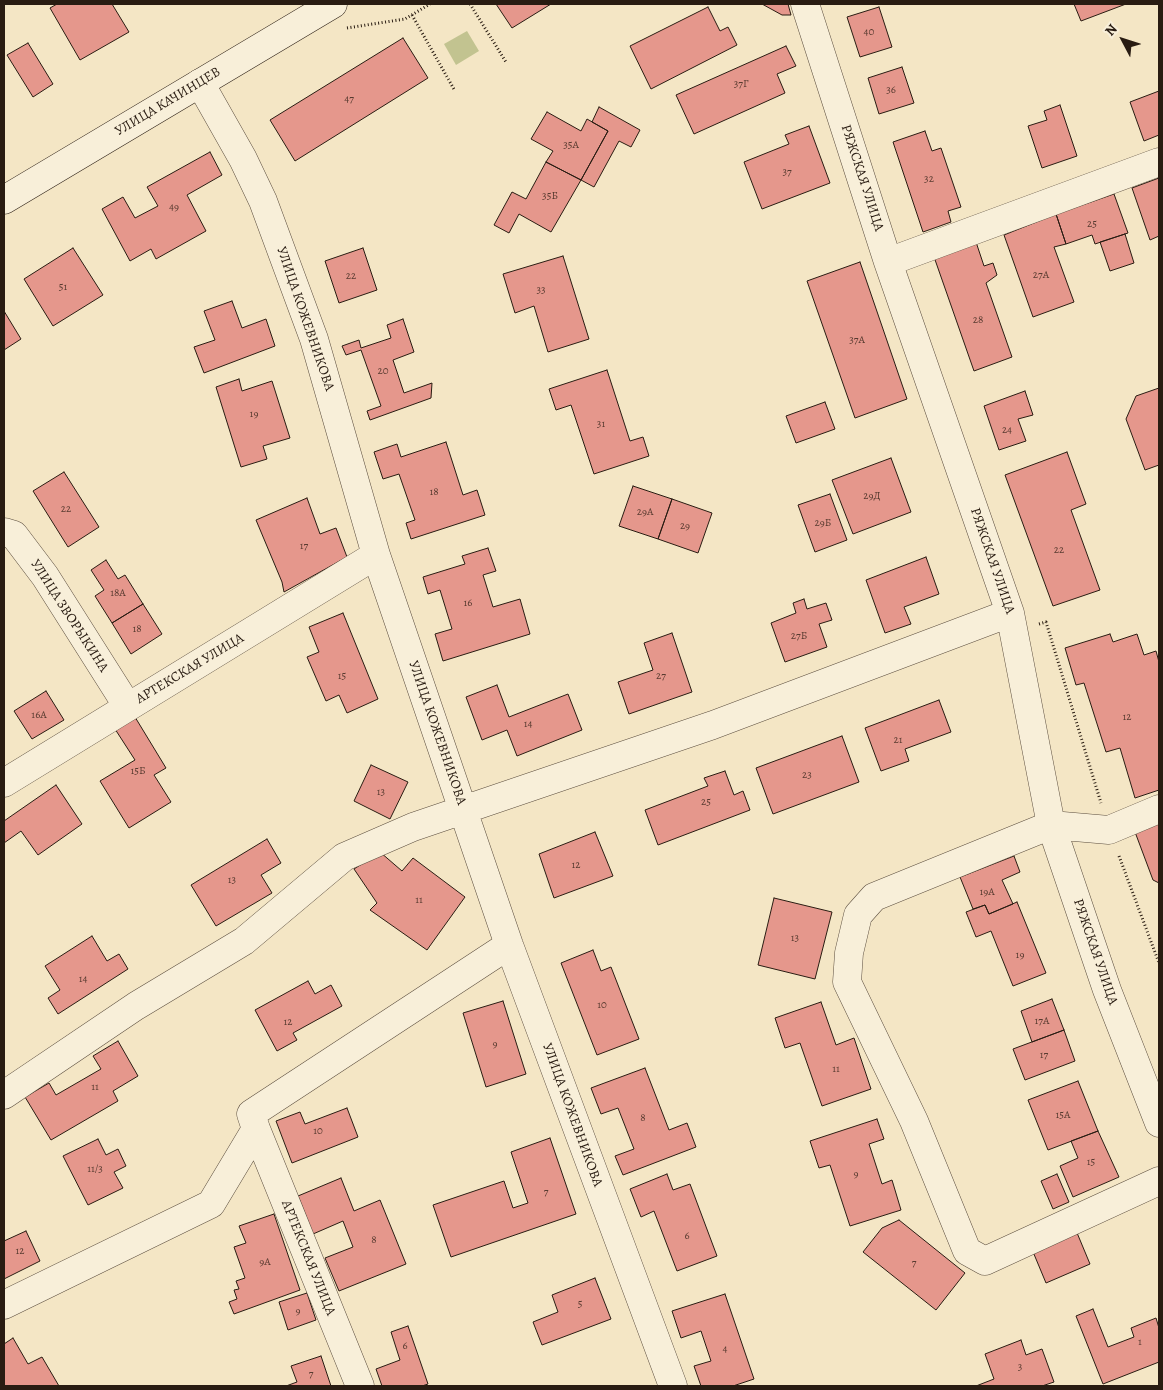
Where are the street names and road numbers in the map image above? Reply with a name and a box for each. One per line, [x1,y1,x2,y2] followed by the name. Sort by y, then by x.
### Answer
[112,64,224,140] street label: УЛИЦА КАЧИНЦЕВ
[837,123,887,233] street label: РЯЖСКАЯ УЛИЦА
[272,245,338,393] street label: УЛИЦА КОЖЕВНИКОВА
[966,506,1018,616] street label: РЯЖСКАЯ УЛИЦА
[26,556,112,676] street label: УЛИЦА ЗВОРЫКИНА
[133,630,247,708] street label: АРТЕКСКАЯ УЛИЦА
[404,659,470,807] street label: УЛИЦА КОЖЕВНИКОВА
[1069,897,1121,1007] street label: РЯЖСКАЯ УЛИЦА
[538,1041,606,1189] street label: УЛИЦА КОЖЕВНИКОВА
[277,1198,339,1318] street label: АРТЕКСКАЯ УЛИЦА

